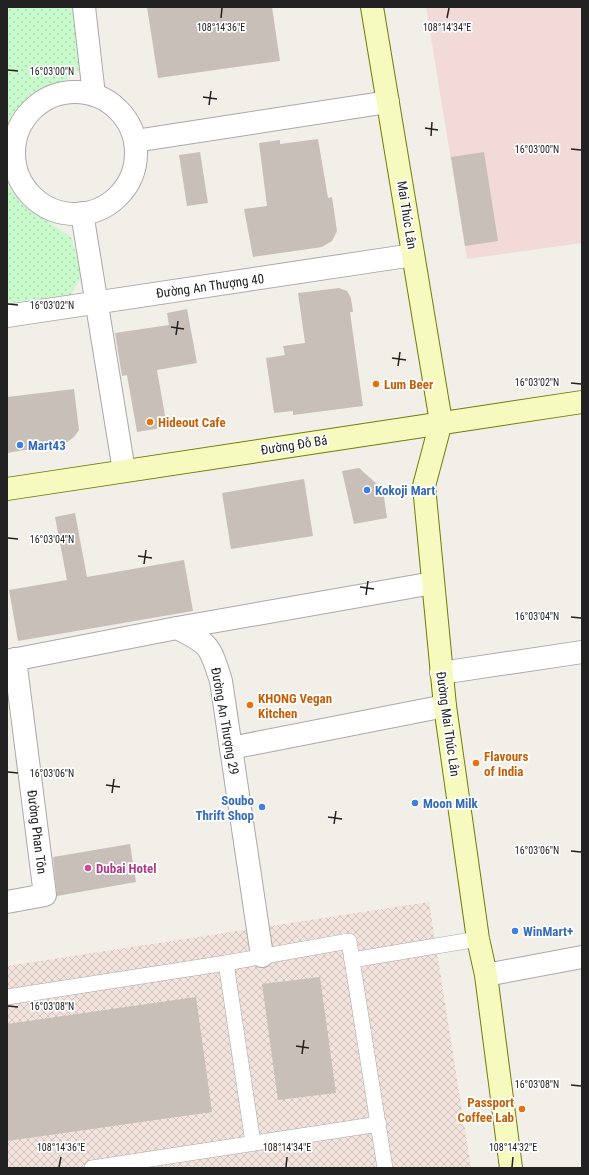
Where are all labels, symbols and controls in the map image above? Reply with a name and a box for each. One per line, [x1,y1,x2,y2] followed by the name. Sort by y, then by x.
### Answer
[197,22,245,33] text: 108°14'36"E
[423,22,471,33] text: 108°14'34"E
[30,66,74,77] text: 16°03'00"N
[515,144,559,155] text: 16°03'00"N
[394,180,420,250] street label: Mai Thúc Lân
[155,271,265,301] street label: Đường An Thượng 40
[30,300,74,311] text: 16°03'02"N
[384,377,434,392] place label: Lum Beer
[515,377,559,388] text: 16°03'02"N
[371,379,381,389] marker: Lum Beer
[158,415,226,430] place label: Hideout Cafe
[145,417,155,427] marker: Hideout Cafe
[260,432,328,458] street label: Đường Đỗ Bá
[28,438,66,453] place label: Mart43
[15,440,25,450] marker: Mart43
[375,483,435,498] place label: Kokoji Mart
[362,485,372,495] marker: Kokoji Mart
[30,534,74,545] text: 16°03'04"N
[515,611,559,622] text: 16°03'04"N
[208,666,242,776] street label: Đường An Thượng 29
[433,671,463,777] street label: Đường Mai Thúc Lân
[258,691,332,721] place label: KHONG Vegan Kitchen
[245,700,255,710] marker: KHONG Vegan Kitchen
[484,749,528,779] place label: Flavours of India
[471,758,481,768] marker: Flavours of India
[30,768,74,779] text: 16°03'06"N
[24,789,50,875] street label: Đường Phan Tôn
[195,793,255,823] place label: Soubo Thrift Shop
[423,796,479,811] place label: Moon Milk
[410,798,420,808] marker: Moon Milk
[257,802,267,812] marker: Soubo Thrift Shop
[515,845,559,856] text: 16°03'06"N
[96,861,157,876] place label: Dubai Hotel
[83,863,93,873] marker: Dubai Hotel
[523,924,573,939] place label: WinMart+
[510,926,520,936] marker: WinMart+
[30,1001,74,1012] text: 16°03'08"N
[515,1079,559,1090] text: 16°03'08"N
[458,1095,514,1125] place label: Passport Coffee Lab
[517,1104,527,1114] marker: Passport Coffee Lab
[37,1142,85,1153] text: 108°14'36"E
[263,1142,311,1153] text: 108°14'34"E
[489,1142,537,1153] text: 108°14'32"E

